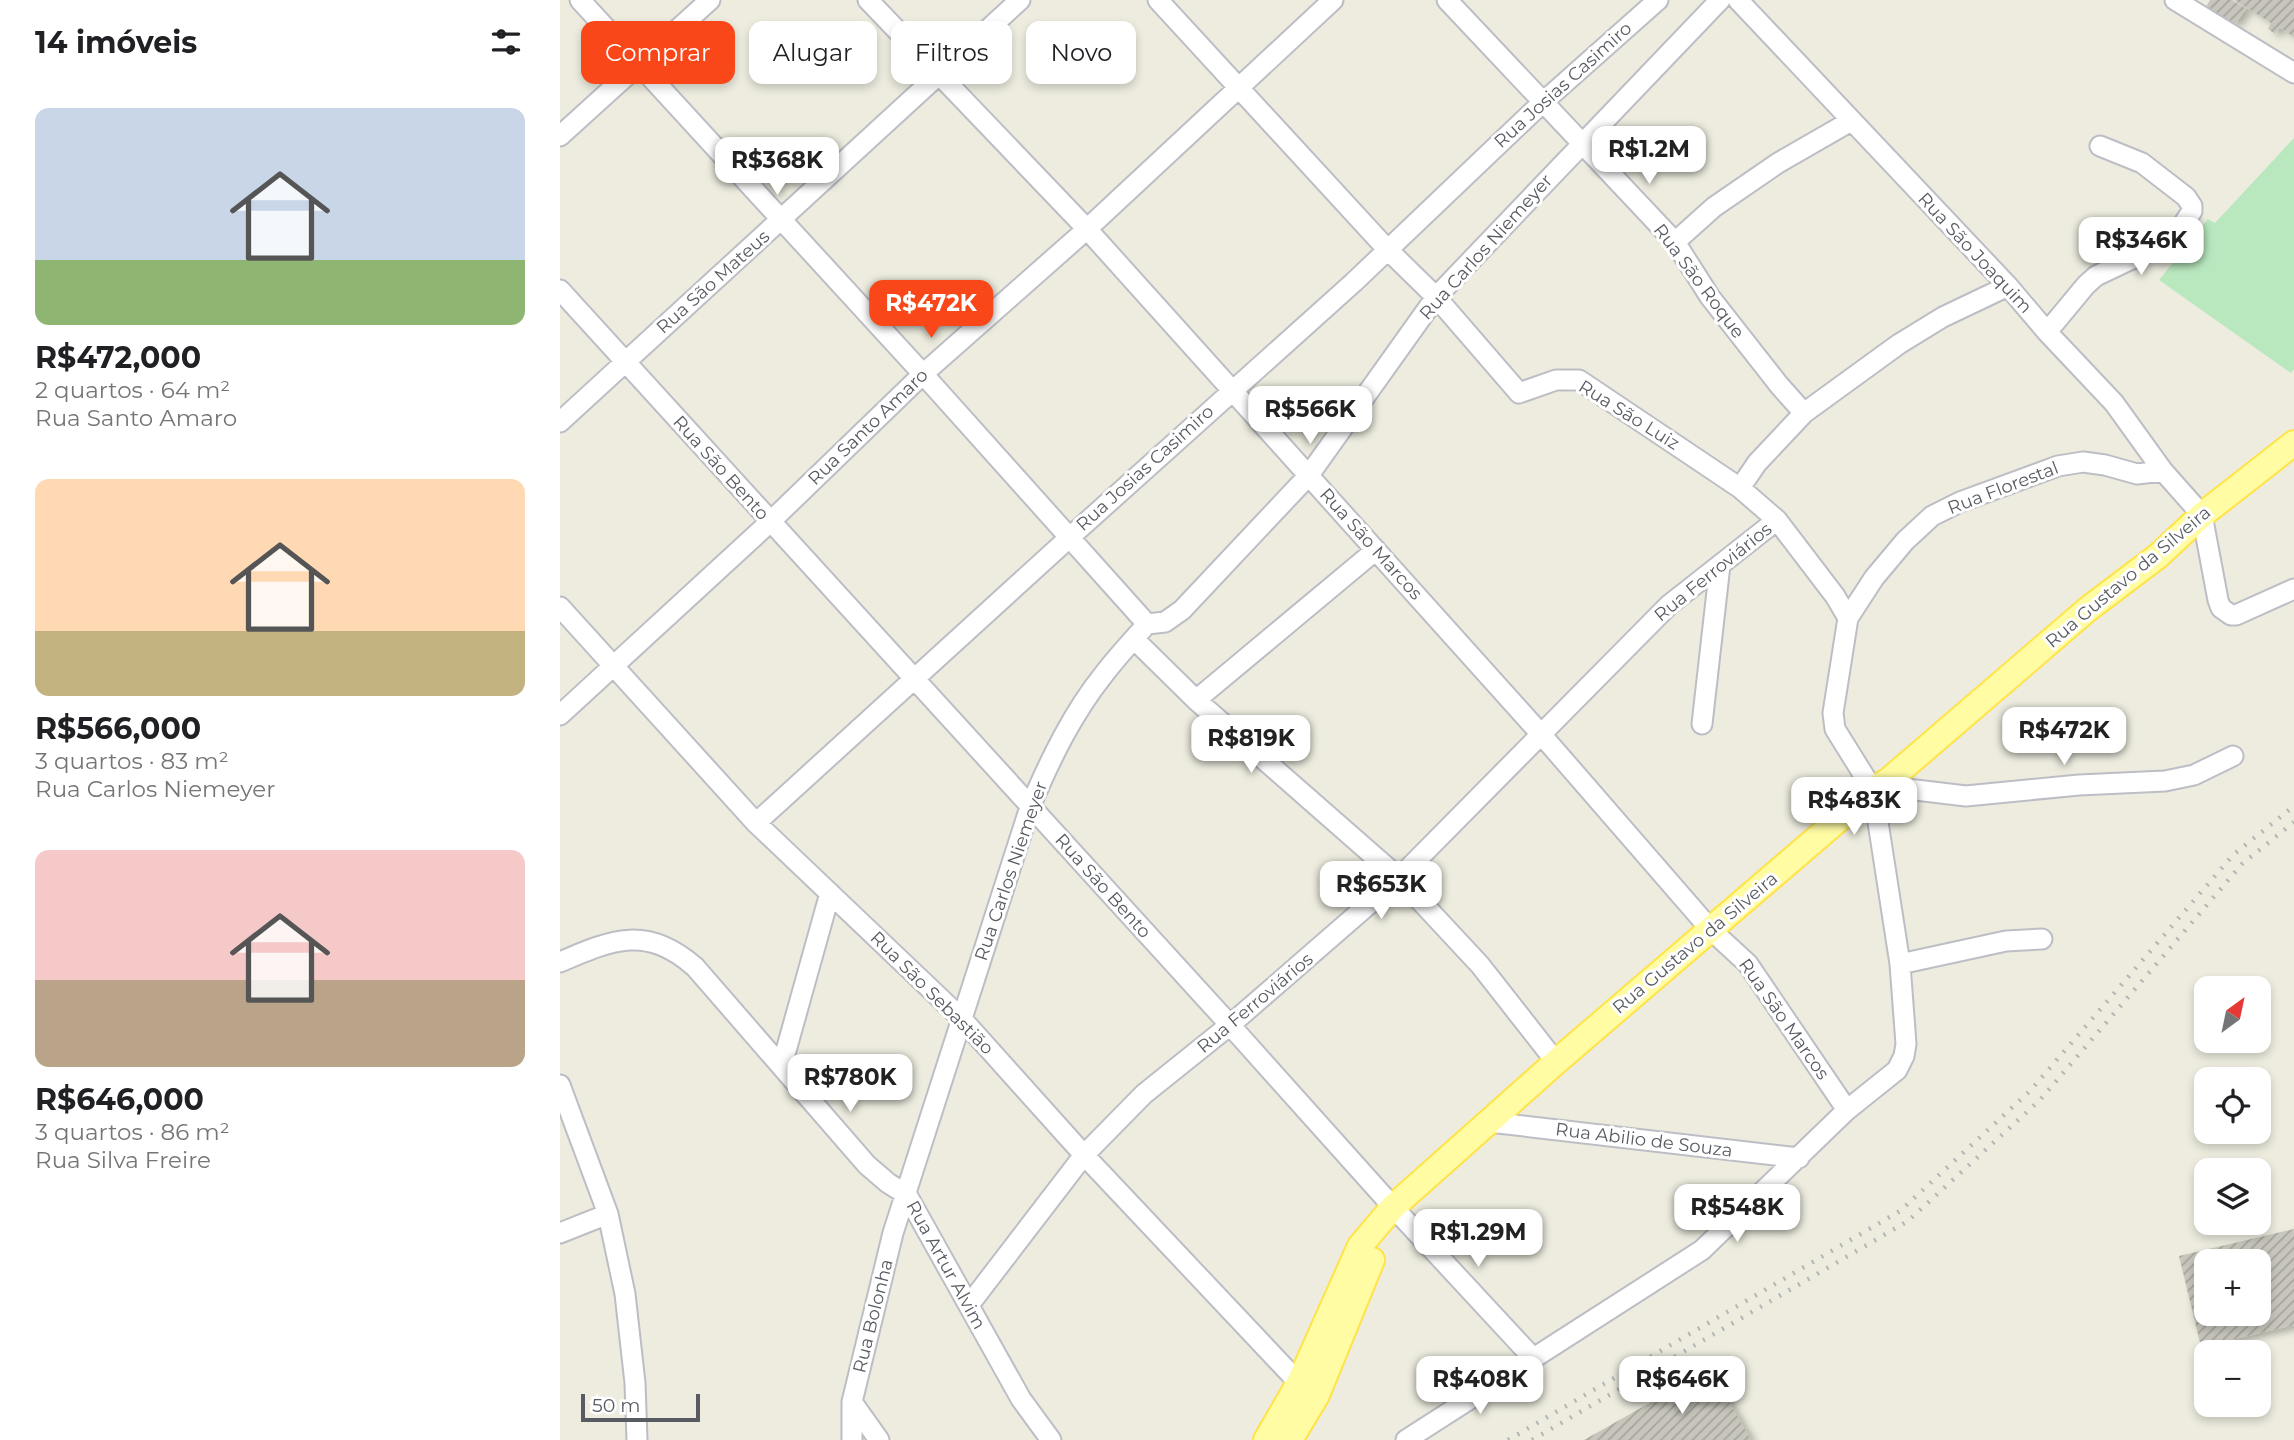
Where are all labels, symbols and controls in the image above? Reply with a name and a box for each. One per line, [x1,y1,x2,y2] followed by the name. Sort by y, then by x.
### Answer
[1490,17,1636,153] street label: Rua Josias Casimiro
[581,21,735,84] chip: Comprar
[749,21,877,84] chip: Alugar
[891,21,1012,84] chip: Filtros
[1026,21,1136,84] chip: Novo
[487,23,525,61] icon: filters
[35,24,197,61] text: 14 imóveis
[1592,127,1706,186] pin: R$1.2M
[1608,135,1690,163] text: R$1.2M
[720,138,834,197] pin: R$368K
[731,146,823,174] text: R$368K
[217,153,343,279] icon: home
[1415,170,1557,324] street label: Rua Carlos Niemeyer
[1913,188,2037,318] street label: Rua São Joaquim
[2084,218,2198,277] pin: R$346K
[1649,219,1749,343] street label: Rua São Roque
[652,225,774,339] street label: Rua São Mateus
[2095,226,2187,254] text: R$346K
[874,280,988,340] pin: R$472K
[885,289,977,317] text: R$472K
[35,339,201,376] text: R$472,000
[803,364,933,490] street label: Rua Santo Amaro
[1575,375,1683,455] street label: Rua São Luiz
[35,376,230,404] text: 2 quartos · 64 m²
[1253,386,1367,446] pin: R$566K
[1264,395,1356,423] text: R$566K
[1072,400,1218,536] street label: Rua Josias Casimiro
[35,404,237,432] text: Rua Santo Amaro
[668,411,774,525] street label: Rua São Bento
[1944,457,2062,519] street label: Rua Florestal
[1315,484,1427,605] street label: Rua São Marcos
[2041,501,2215,653] street label: Rua Gustavo da Silveira
[1650,518,1776,626] street label: Rua Ferroviários
[217,524,343,650] icon: home
[2007,708,2121,767] pin: R$472K
[35,710,201,747] text: R$566,000
[1194,716,1308,775] pin: R$819K
[2018,716,2110,744] text: R$472K
[1207,724,1295,752] text: R$819K
[35,747,229,775] text: 3 quartos · 83 m²
[35,775,275,803] text: Rua Carlos Niemeyer
[970,778,1052,964] street label: Rua Carlos Niemeyer
[1797,778,1911,837] pin: R$483K
[1807,786,1901,814] text: R$483K
[1050,829,1156,943] street label: Rua São Bento
[1324,862,1438,921] pin: R$653K
[1608,867,1782,1019] street label: Rua Gustavo da Silveira
[1336,870,1426,898] text: R$653K
[217,895,343,1021] icon: home
[866,927,998,1059] street label: Rua São Sebastião
[1193,948,1318,1058] street label: Rua Ferroviários
[1734,954,1834,1084] street label: Rua São Marcos
[2194,976,2272,1054] north arrow
[2194,976,2271,1417] map controls
[793,1054,907,1114] pin: R$780K
[803,1063,897,1091] text: R$780K
[2194,1067,2271,1144] button: locate
[35,1081,204,1118] text: R$646,000
[35,1118,230,1146] text: 3 quartos · 86 m²
[1554,1118,1734,1162] street label: Rua Abilio de Souza
[35,1146,211,1174] text: Rua Silva Freire
[2194,1158,2271,1235] button: layers
[1680,1184,1794,1244] pin: R$548K
[1690,1193,1784,1221] text: R$548K
[902,1197,990,1333] street label: Rua Artur Alvim
[1413,1210,1543,1269] pin: R$1.29M
[1430,1218,1526,1246] text: R$1.29M
[2194,1249,2271,1326] button: +
[848,1257,898,1375] street label: Rua Bolonha
[2194,1340,2271,1417] button: −
[1423,1356,1537,1416] pin: R$408K
[1625,1356,1739,1416] pin: R$646K
[1432,1365,1528,1393] text: R$408K
[1635,1365,1729,1393] text: R$646K
[581,1391,700,1423] scale bar
[592,1394,640,1417] text: 50 m

